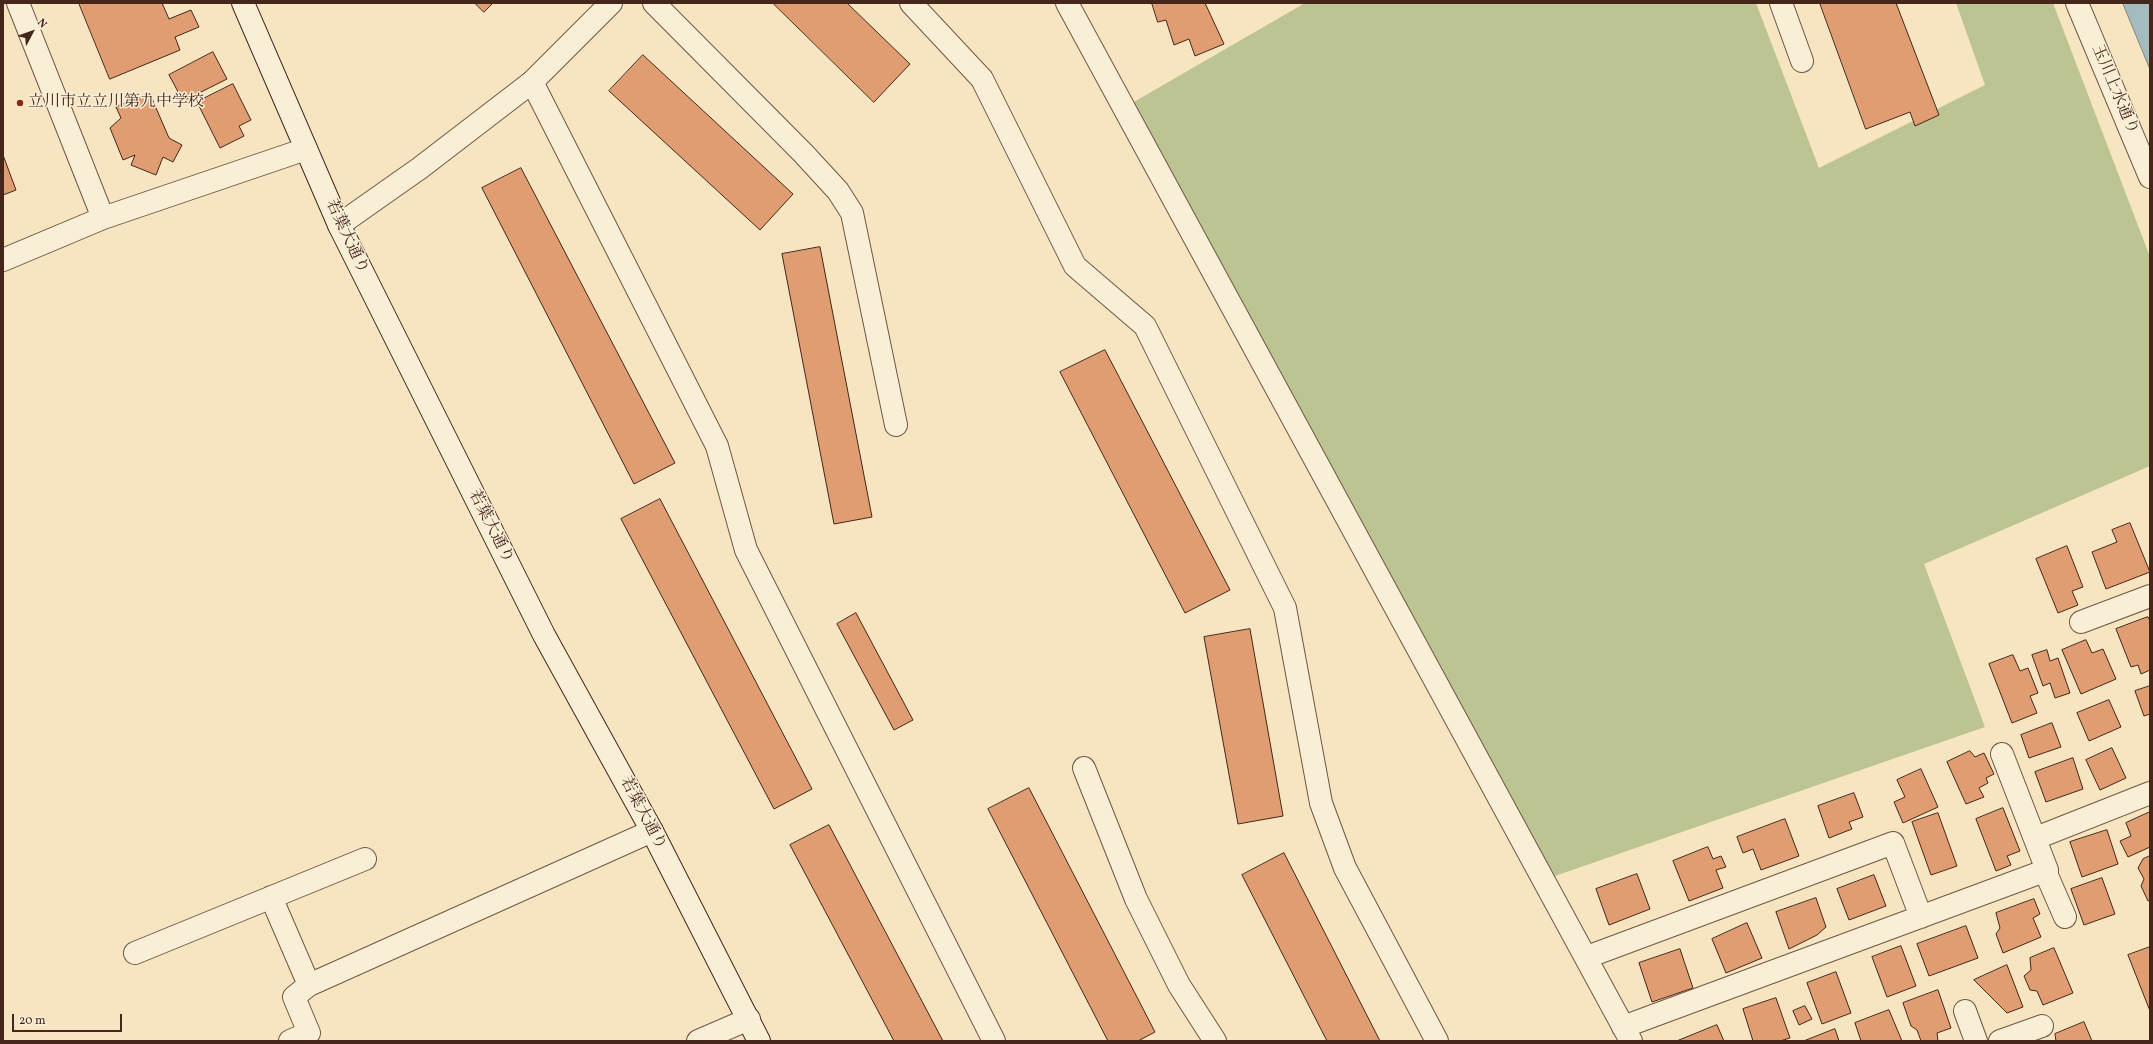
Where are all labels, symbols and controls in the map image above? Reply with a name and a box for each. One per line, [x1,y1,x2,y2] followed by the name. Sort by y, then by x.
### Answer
[12,12,52,52] north arrow
[33,16,50,32] text: N
[2086,42,2142,138] street label: 玉川上水通り
[28,93,204,113] place label: 立川市立立川第九中学校
[15,98,25,108] marker: 立川市立立川第九中学校
[320,197,372,277] street label: 若葉大通り
[463,487,517,567] street label: 若葉大通り
[615,774,669,854] street label: 若葉大通り
[14,1006,124,1032] scale bar
[19,1013,46,1029] text: 20 m

